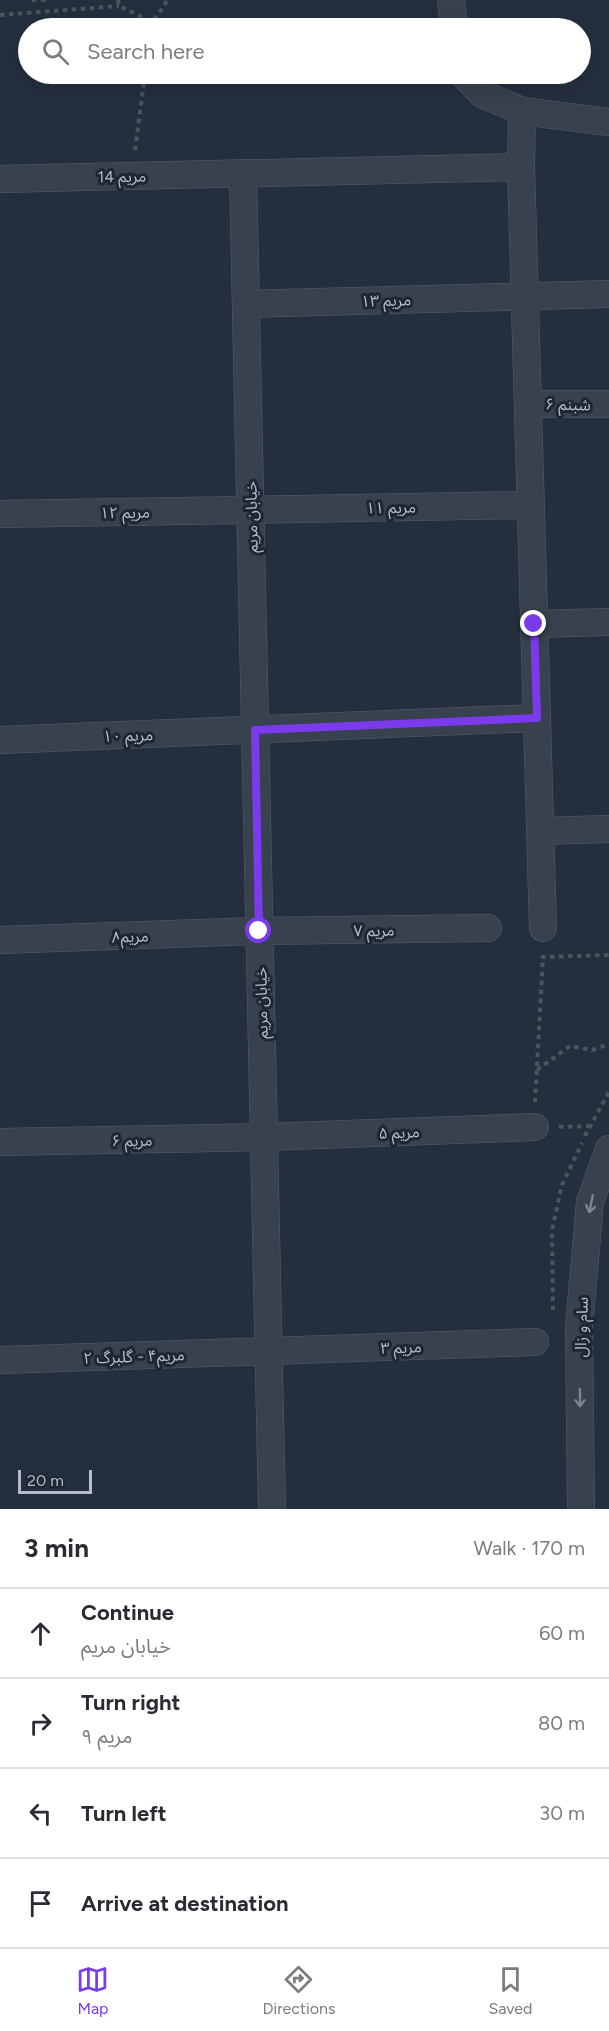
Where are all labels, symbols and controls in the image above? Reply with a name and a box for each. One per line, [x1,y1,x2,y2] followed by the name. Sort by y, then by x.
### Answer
[18,18,591,84] search box
[39,35,72,68] icon: search
[87,38,205,65] text: Search here
[98,167,146,189] street label: مریم 14
[361,290,412,314] street label: مریم ۱۳
[545,395,591,417] street label: شبنم ۶
[241,481,265,553] street label: خیابان مریم
[366,498,416,520] street label: مریم ۱۱
[100,503,150,525] street label: مریم ۱۲
[520,610,546,636] route end
[103,725,154,749] street label: مریم ۱۰
[245,917,271,943] route start
[353,921,395,943] street label: مریم ۷
[111,926,149,950] street label: مریم۸
[251,967,275,1039] street label: خیابان مریم
[378,1122,420,1146] street label: مریم ۵
[111,1131,153,1153] street label: مریم ۶
[585,1194,596,1213] one-way arrow
[571,1297,595,1358] street label: سام و زال
[380,1337,422,1361] street label: مریم ۳
[83,1345,185,1371] street label: مریم۴ - گلبرگ ۲
[574,1388,585,1408] one-way arrow
[18,1467,92,1494] scale bar
[27,1471,64,1490] text: 20 m
[24,1532,89,1564] text: 3 min
[474,1536,585,1560] text: Walk · 170 m
[81,1599,174,1626] text: Continue
[24,1617,57,1650] icon: ahead
[539,1621,585,1645] text: 60 m
[81,1634,171,1658] text: خیابان مریم
[81,1689,180,1716] text: Turn right
[24,1707,57,1740] icon: right
[538,1711,585,1735] text: 80 m
[81,1724,132,1748] text: مریم ۹
[24,1797,57,1830] icon: left
[81,1800,167,1827] text: Turn left
[539,1801,585,1825] text: 30 m
[24,1887,57,1920] icon: arrive
[81,1890,289,1917] text: Arrive at destination
[76,1963,109,2018] tab: Map
[262,1963,335,2018] tab: Directions
[488,1963,533,2018] tab: Saved

